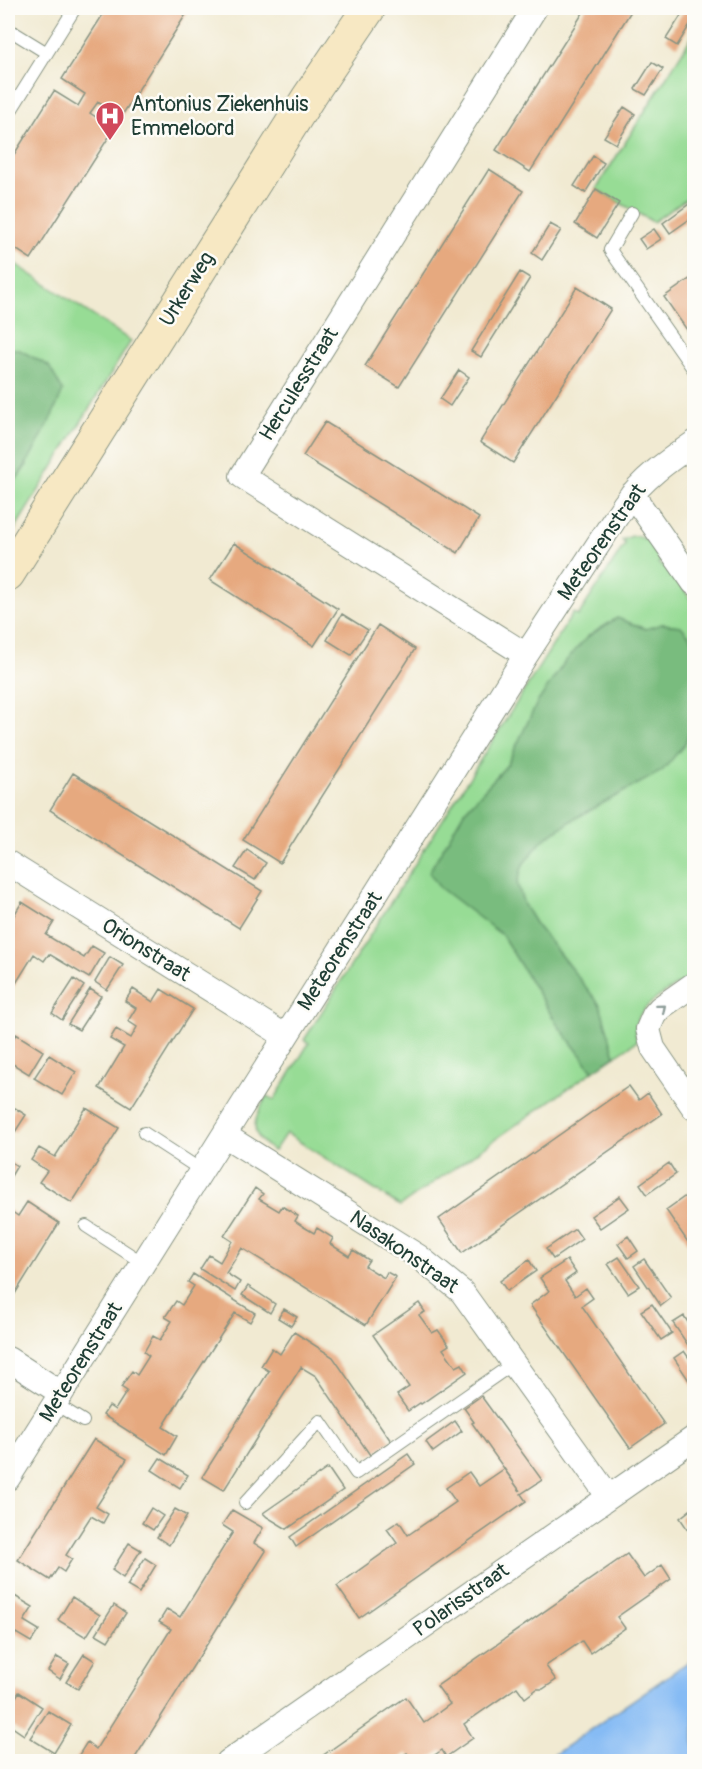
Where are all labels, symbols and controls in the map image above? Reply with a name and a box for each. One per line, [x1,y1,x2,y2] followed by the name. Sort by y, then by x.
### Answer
[131,91,309,142] place label: Antonius Ziekenhuis Emmeloord
[94,100,126,142] hospital icon: Antonius Ziekenhuis Emmeloord
[154,247,220,331] street label: Urkerweg
[253,322,345,446] street label: Herculesstraat
[552,478,653,606] street label: Meteorenstraat
[291,886,389,1016] street label: Meteorenstraat
[97,912,196,988] street label: Orionstraat
[655,1004,666,1015] one-way arrow
[344,1204,464,1300] street label: Nasakonstraat
[33,1296,129,1427] street label: Meteorenstraat
[408,1557,515,1643] street label: Polarisstraat

